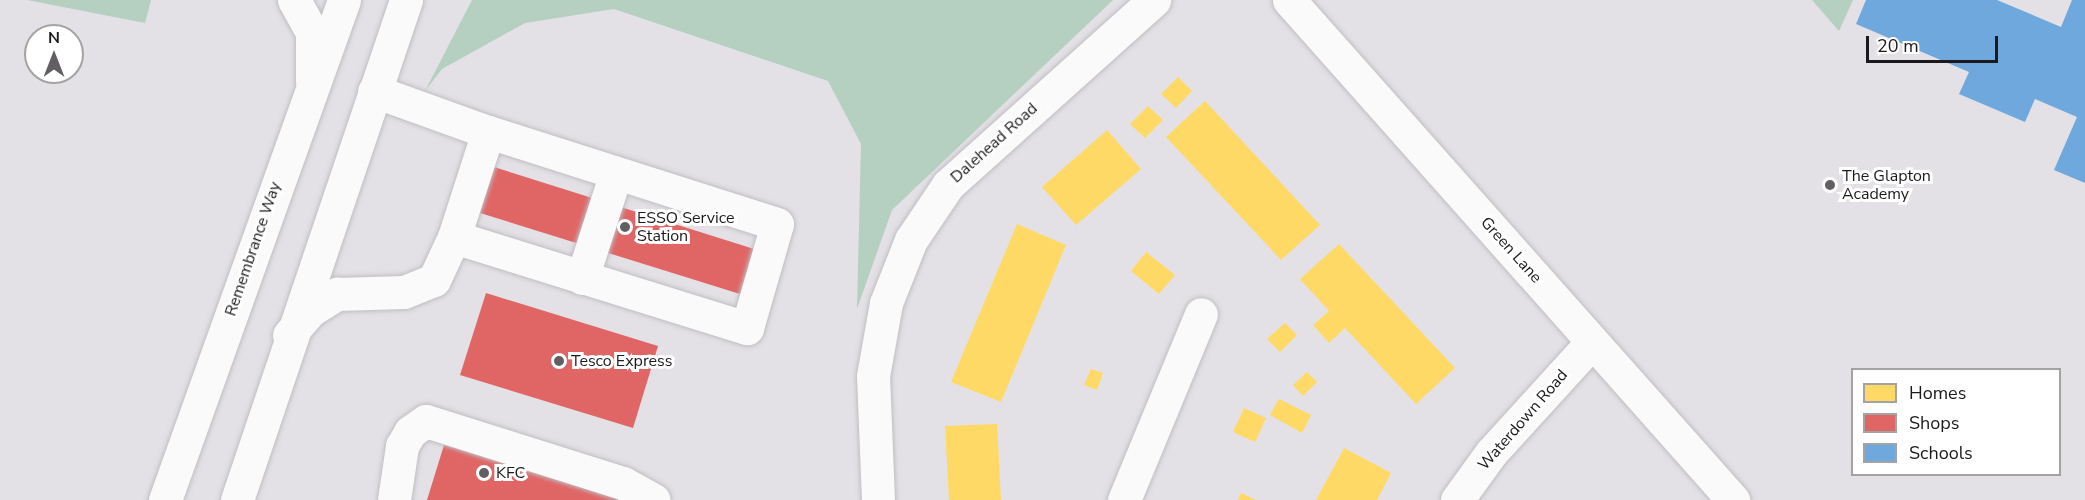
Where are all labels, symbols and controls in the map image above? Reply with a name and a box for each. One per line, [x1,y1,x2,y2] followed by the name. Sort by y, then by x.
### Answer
[24,24,84,84] north arrow
[1869,24,2001,62] scale bar
[48,27,60,49] text: N
[1877,34,1919,58] text: 20 m
[947,99,1041,187] street label: Dalehead Road
[1842,166,1931,204] place label: The Glapton Academy
[1823,178,1837,192] marker: The Glapton Academy
[221,179,285,319] street label: Remembrance Way
[637,208,735,246] place label: ESSO Service Station
[1476,213,1546,287] street label: Green Lane
[618,220,632,234] marker: ESSO Service Station
[571,351,672,371] place label: Tesco Express
[552,354,566,368] marker: Tesco Express
[1474,366,1572,474] street label: Waterdown Road
[1851,368,2061,476] legend
[1909,381,1966,405] text: Homes
[1909,411,1959,435] text: Shops
[1909,441,1973,465] text: Schools
[496,463,525,483] place label: KFC
[477,466,491,480] marker: KFC

